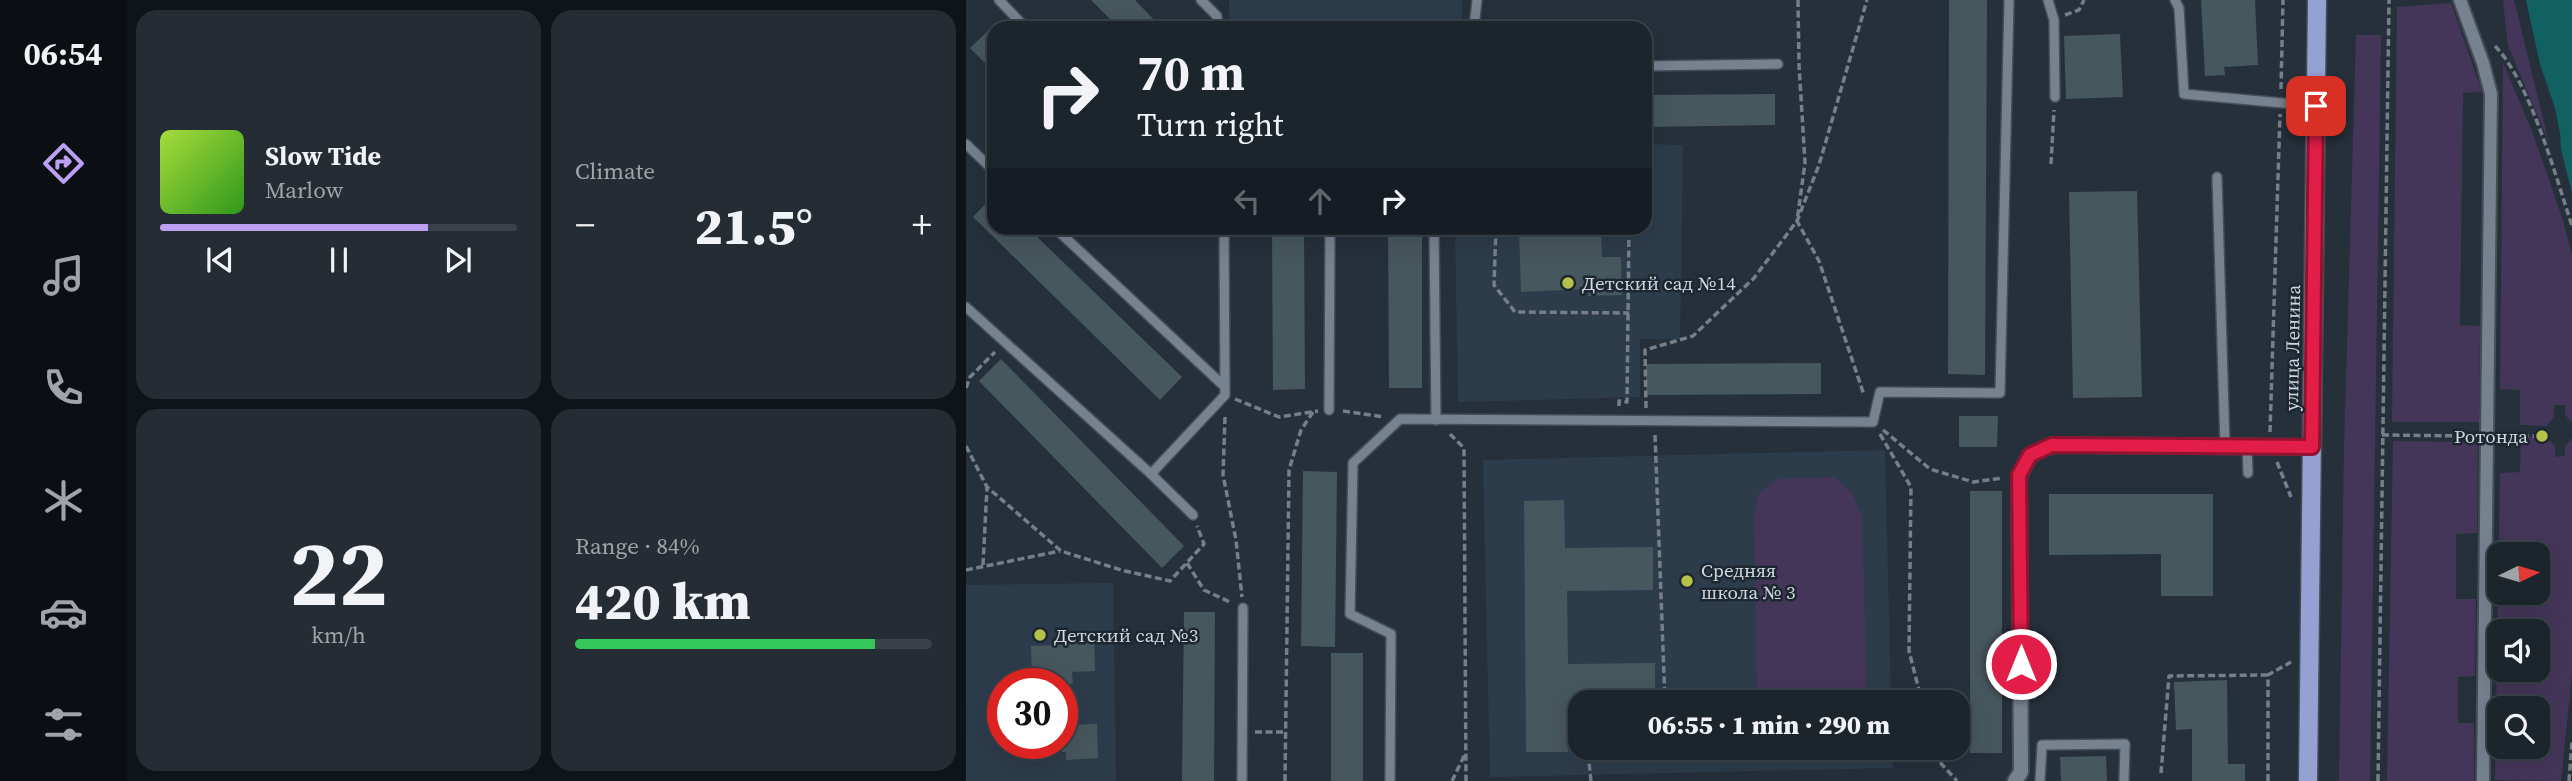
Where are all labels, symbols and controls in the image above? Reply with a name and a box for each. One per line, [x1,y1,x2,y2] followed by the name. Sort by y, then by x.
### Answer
[24,32,102,76] text: 06:54
[1137,39,1245,106] text: 70 m
[1022,49,1113,140] icon: right
[2286,76,2346,136] pin
[2297,87,2335,125] icon: arrive
[1137,103,1283,147] text: Turn right
[265,138,381,174] text: Slow Tide
[39,139,88,188] icon: directions
[575,155,655,187] text: Climate
[265,174,343,206] text: Marlow
[1228,182,1266,220] icon: left
[1301,182,1339,220] icon: ahead
[1374,182,1412,220] icon: right
[694,190,813,261] text: 21.5°
[575,199,595,251] text: −
[912,199,932,251] text: +
[201,241,239,279] icon: previous
[320,241,358,279] icon: pause
[439,241,477,279] icon: next
[39,251,88,300] icon: music
[1582,270,1736,296] place label: Детский сад №14
[1560,275,1576,291] marker: Детский сад №14
[2278,284,2306,411] street label: улица Ленина
[39,363,88,412] icon: phone
[2454,423,2528,449] place label: Ротонда
[2534,428,2550,444] marker: Ротонда
[39,476,88,525] icon: climate
[289,511,388,635] text: 22
[575,530,700,562] text: Range · 84%
[2487,542,2550,606] north arrow
[2487,542,2550,759] map controls
[1701,557,1796,605] place label: Средняя школа № 3
[575,565,751,636] text: 420 km
[1679,573,1695,589] marker: Средняя школа № 3
[39,588,88,637] icon: car
[311,619,366,651] text: km/h
[2487,619,2550,682] button: sound
[1054,622,1198,648] place label: Детский сад №3
[1032,627,1048,643] marker: Детский сад №3
[1984,627,2058,701] position arrow
[987,668,1078,759] speed limit sign: 30
[2487,696,2550,759] button: search
[39,700,88,749] icon: filters
[1648,707,1890,743] text: 06:55 · 1 min · 290 m

